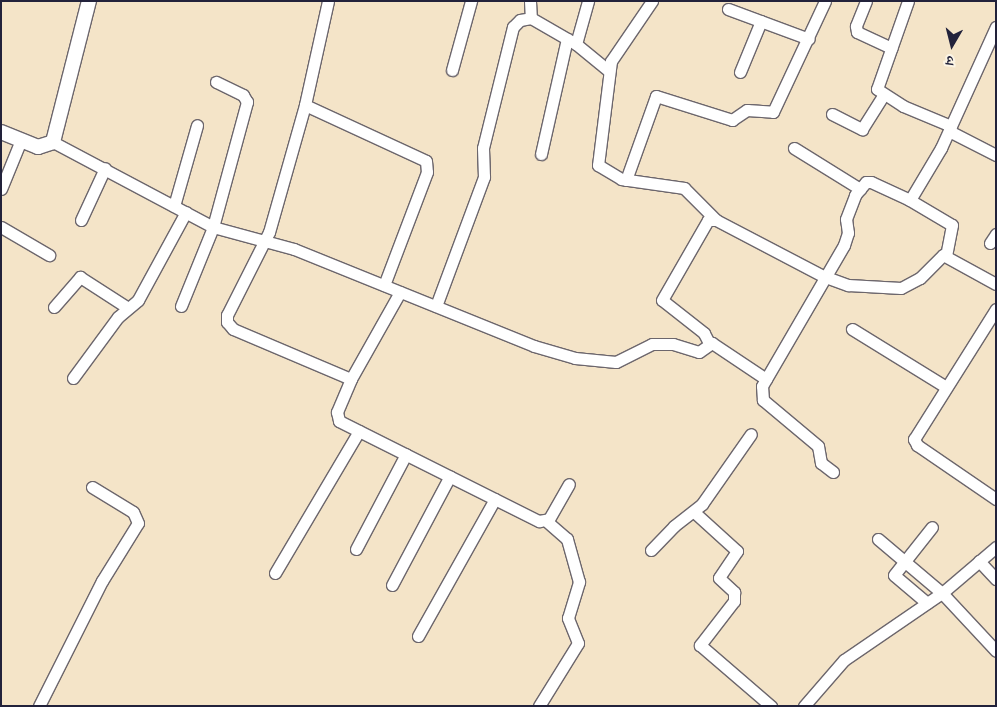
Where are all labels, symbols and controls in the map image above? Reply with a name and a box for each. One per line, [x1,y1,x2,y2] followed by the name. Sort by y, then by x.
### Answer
[927,20,977,70] north arrow
[945,51,955,69] text: उ

